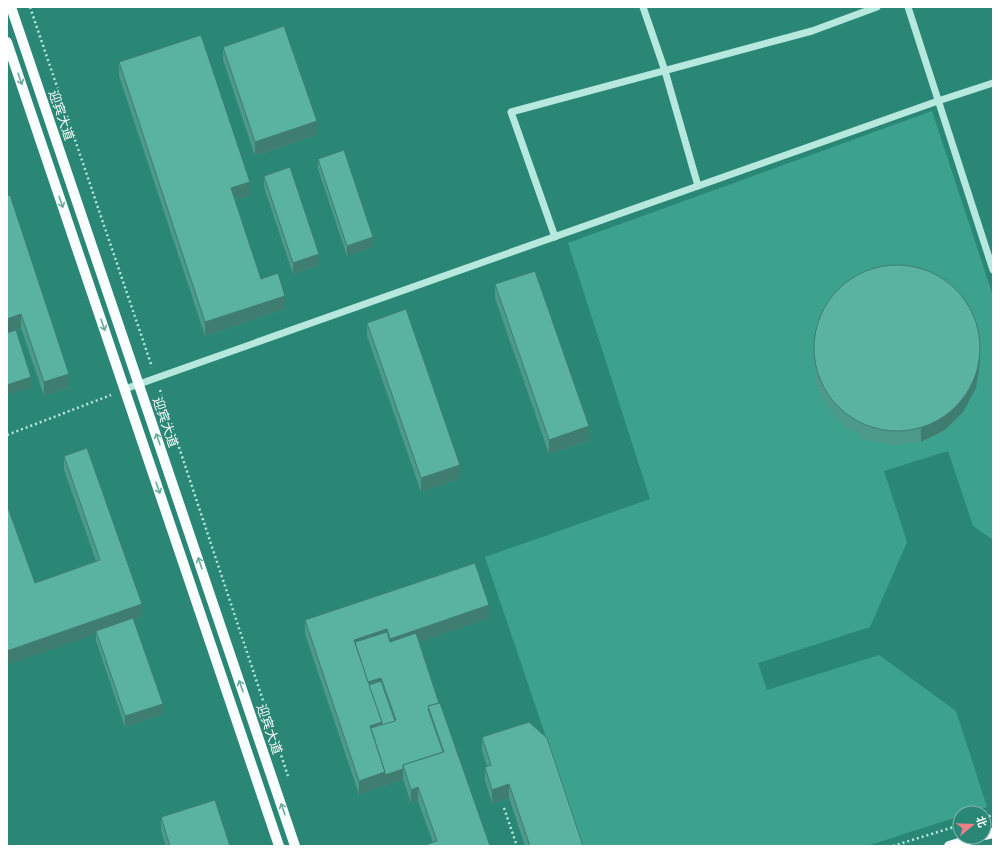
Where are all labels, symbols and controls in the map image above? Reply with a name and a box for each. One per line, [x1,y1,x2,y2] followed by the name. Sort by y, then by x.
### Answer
[16,72,24,84] one-way arrow
[46,88,78,142] street label: 迎宾大道
[58,195,66,207] one-way arrow
[100,318,107,331] one-way arrow
[150,395,182,449] street label: 迎宾大道
[154,434,162,446] one-way arrow
[155,481,163,493] one-way arrow
[196,556,203,569] one-way arrow
[237,680,245,692] one-way arrow
[254,702,286,756] street label: 迎宾大道
[279,803,286,816] one-way arrow
[952,805,992,845] north arrow
[974,814,990,829] text: 北

